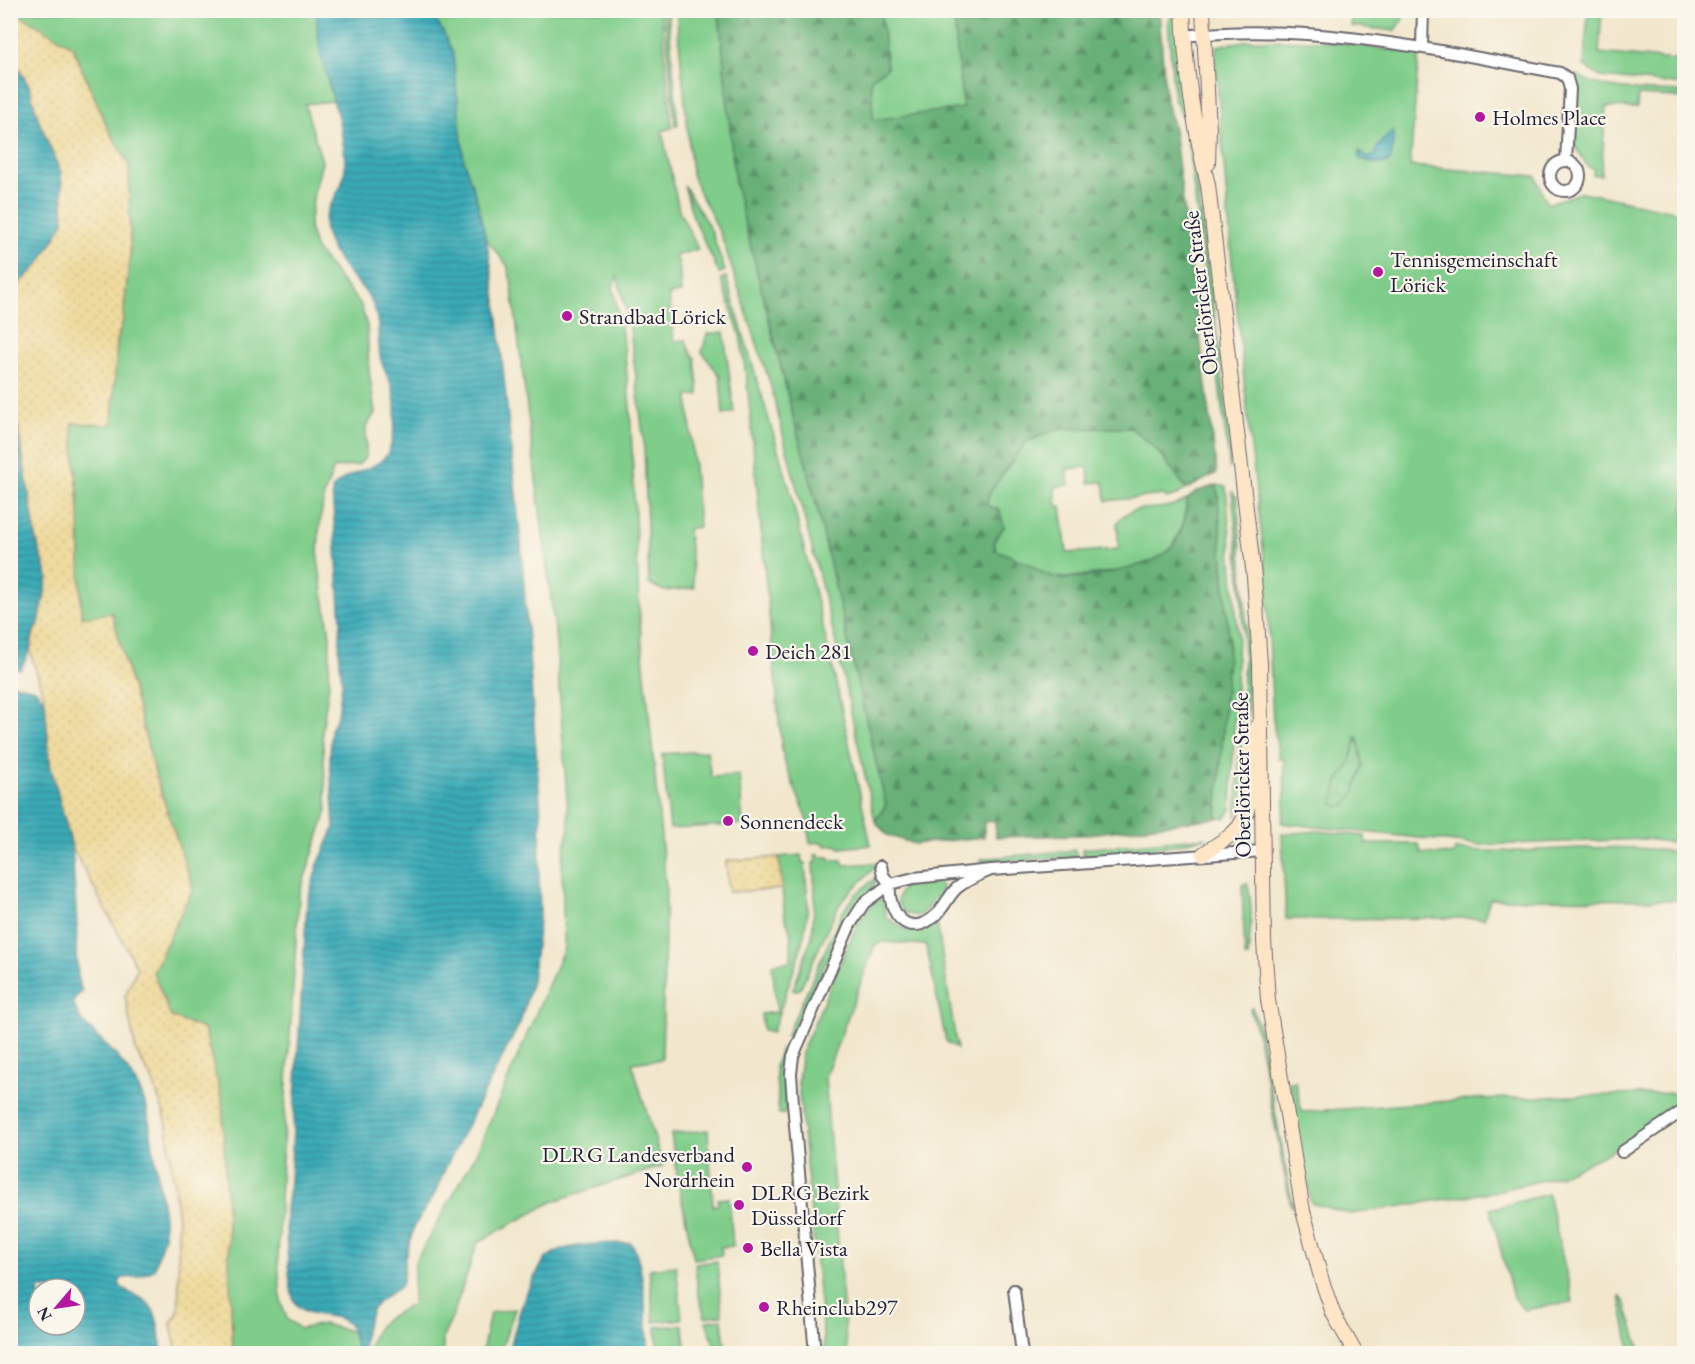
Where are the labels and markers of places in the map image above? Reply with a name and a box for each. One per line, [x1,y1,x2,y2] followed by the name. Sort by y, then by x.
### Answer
[1492,103,1607,132] place label: Holmes Place
[1473,110,1487,124] marker: Holmes Place
[1390,245,1558,299] place label: Tennisgemeinschaft Lörick
[1371,265,1385,279] marker: Tennisgemeinschaft Lörick
[579,302,727,331] place label: Strandbad Lörick
[560,309,574,323] marker: Strandbad Lörick
[765,637,852,666] place label: Deich 281
[746,644,760,658] marker: Deich 281
[740,807,844,836] place label: Sonnendeck
[721,814,735,828] marker: Sonnendeck
[542,1140,736,1194] place label: DLRG Landesverband Nordrhein
[740,1160,754,1174] marker: DLRG Landesverband Nordrhein
[751,1178,870,1232] place label: DLRG Bezirk Düsseldorf
[732,1198,746,1212] marker: DLRG Bezirk Düsseldorf
[760,1234,848,1263] place label: Bella Vista
[741,1241,755,1255] marker: Bella Vista
[776,1293,898,1322] place label: Rheinclub297
[757,1300,771,1314] marker: Rheinclub297

